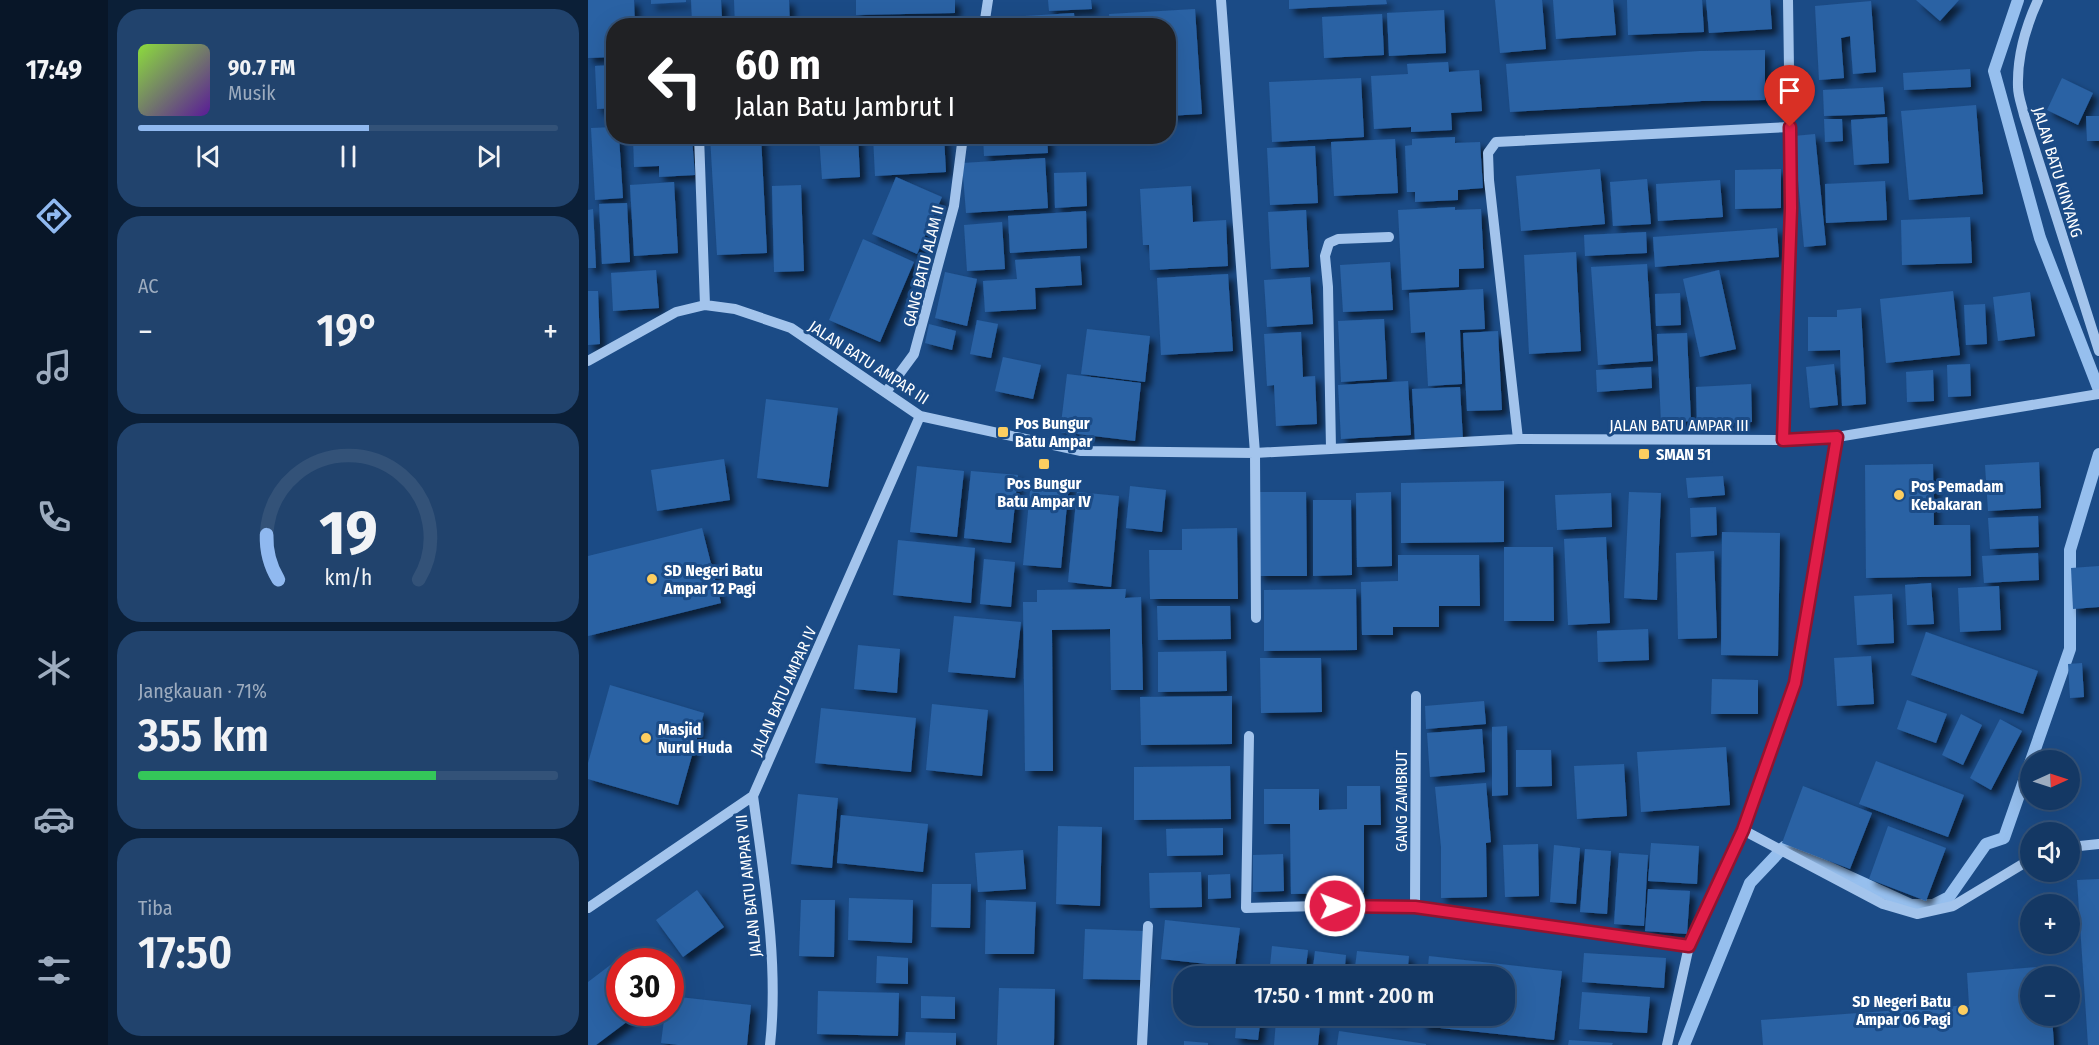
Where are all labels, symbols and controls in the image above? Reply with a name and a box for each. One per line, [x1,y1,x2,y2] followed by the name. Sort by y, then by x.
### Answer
[735,40,821,90] text: 60 m
[636,42,714,120] icon: left
[26,54,82,86] text: 17:49
[228,54,295,81] text: 90.7 FM
[1764,65,1815,127] pin
[1773,74,1806,107] icon: arrive
[228,81,276,105] text: Musik
[735,91,955,123] text: Jalan Batu Jambrut I
[2029,105,2086,240] street label: JALAN BATU KINYANG
[192,140,225,173] icon: previous
[332,140,365,173] icon: pause
[472,140,505,173] icon: next
[33,195,75,237] icon: directions
[899,203,948,329] street label: GANG BATU ALAM II
[138,274,158,298] text: AC
[317,304,379,358] text: 19°
[138,312,153,352] text: −
[543,312,558,352] text: +
[805,317,932,408] street label: JALAN BATU AMPAR III
[33,346,75,388] icon: music
[1015,414,1093,451] place label: Pos Bungur Batu Ampar
[1609,416,1749,435] street label: JALAN BATU AMPAR III
[996,425,1010,439] marker: Pos Bungur Batu Ampar
[1656,445,1711,464] place label: SMAN 51
[1637,447,1651,461] marker: SMAN 51
[1037,457,1051,471] marker: Pos Bungur Batu Ampar IV
[997,474,1091,511] place label: Pos Bungur Batu Ampar IV
[1911,477,2003,514] place label: Pos Pemadam Kebakaran
[1892,488,1906,502] marker: Pos Pemadam Kebakaran
[33,496,75,538] icon: phone
[319,496,377,571] text: 19
[663,561,763,598] place label: SD Negeri Batu Ampar 12 Pagi
[324,565,372,591] text: km/h
[645,572,659,586] marker: SD Negeri Batu Ampar 12 Pagi
[746,623,821,759] street label: JALAN BATU AMPAR IV
[33,647,75,689] icon: climate
[138,679,267,703] text: Jangkauan · 71%
[138,709,269,763] text: 355 km
[658,720,732,757] place label: Masjid Nurul Huda
[639,731,653,745] marker: Masjid Nurul Huda
[1392,750,1411,852] street label: GANG ZAMBRUT
[2020,750,2080,810] north arrow
[2020,750,2080,1026] map controls
[33,798,75,840] icon: car
[732,814,765,958] street label: JALAN BATU AMPAR VII
[2020,822,2080,882] button: sound
[1303,874,1367,938] position arrow
[2020,894,2080,954] button: +
[138,896,173,920] text: Tiba
[138,926,232,980] text: 17:50
[606,948,684,1026] speed limit sign: 30
[33,949,75,991] icon: filters
[2020,966,2080,1026] button: −
[1254,982,1434,1009] text: 17:50 · 1 mnt · 200 m
[1852,992,1951,1029] place label: SD Negeri Batu Ampar 06 Pagi
[1956,1003,1970,1017] marker: SD Negeri Batu Ampar 06 Pagi

